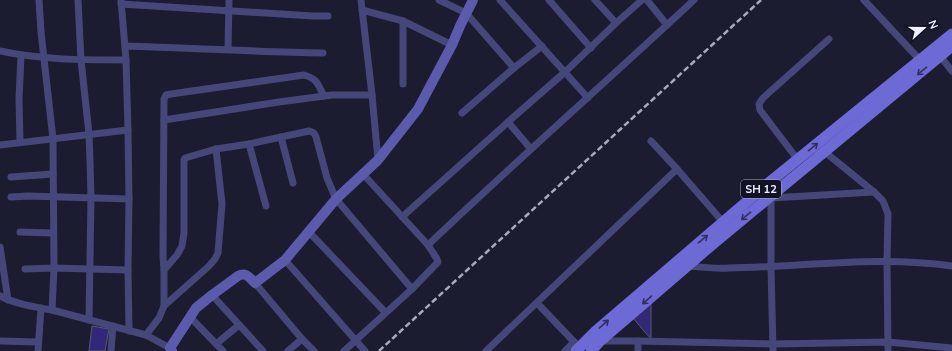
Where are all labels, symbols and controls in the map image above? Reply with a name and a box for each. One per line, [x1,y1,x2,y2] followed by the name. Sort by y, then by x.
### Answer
[904,8,944,48] north arrow
[924,18,941,31] text: N
[917,66,927,75] one-way arrow
[808,143,818,152] one-way arrow
[741,180,781,198] road number: SH 12
[741,211,751,220] one-way arrow
[697,235,708,244] one-way arrow
[642,296,652,305] one-way arrow
[599,319,609,329] one-way arrow

